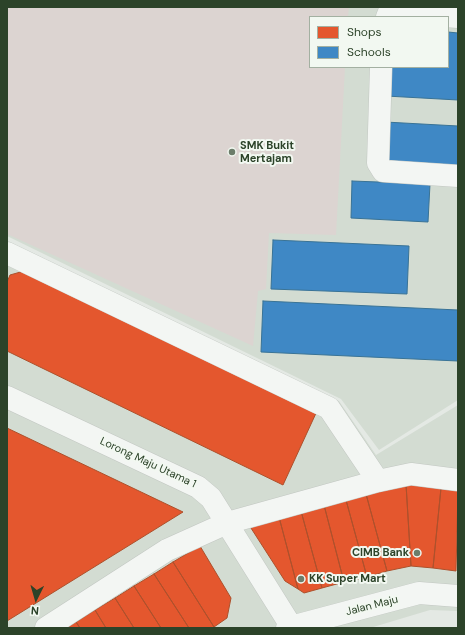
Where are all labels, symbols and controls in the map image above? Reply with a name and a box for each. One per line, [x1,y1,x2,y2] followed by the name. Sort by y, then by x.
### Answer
[309,16,449,68] legend
[347,24,382,40] text: Shops
[347,44,391,60] text: Schools
[240,139,294,165] place label: SMK Bukit Mertajam
[227,147,237,157] marker: SMK Bukit Mertajam
[98,435,198,491] street label: Lorong Maju Utama 1
[352,546,409,560] place label: CIMB Bank
[412,548,422,558] marker: CIMB Bank
[309,572,386,586] place label: KK Super Mart
[296,574,306,584] marker: KK Super Mart
[16,579,56,619] north arrow
[345,593,399,619] street label: Jalan Maju
[30,604,40,618] text: N

